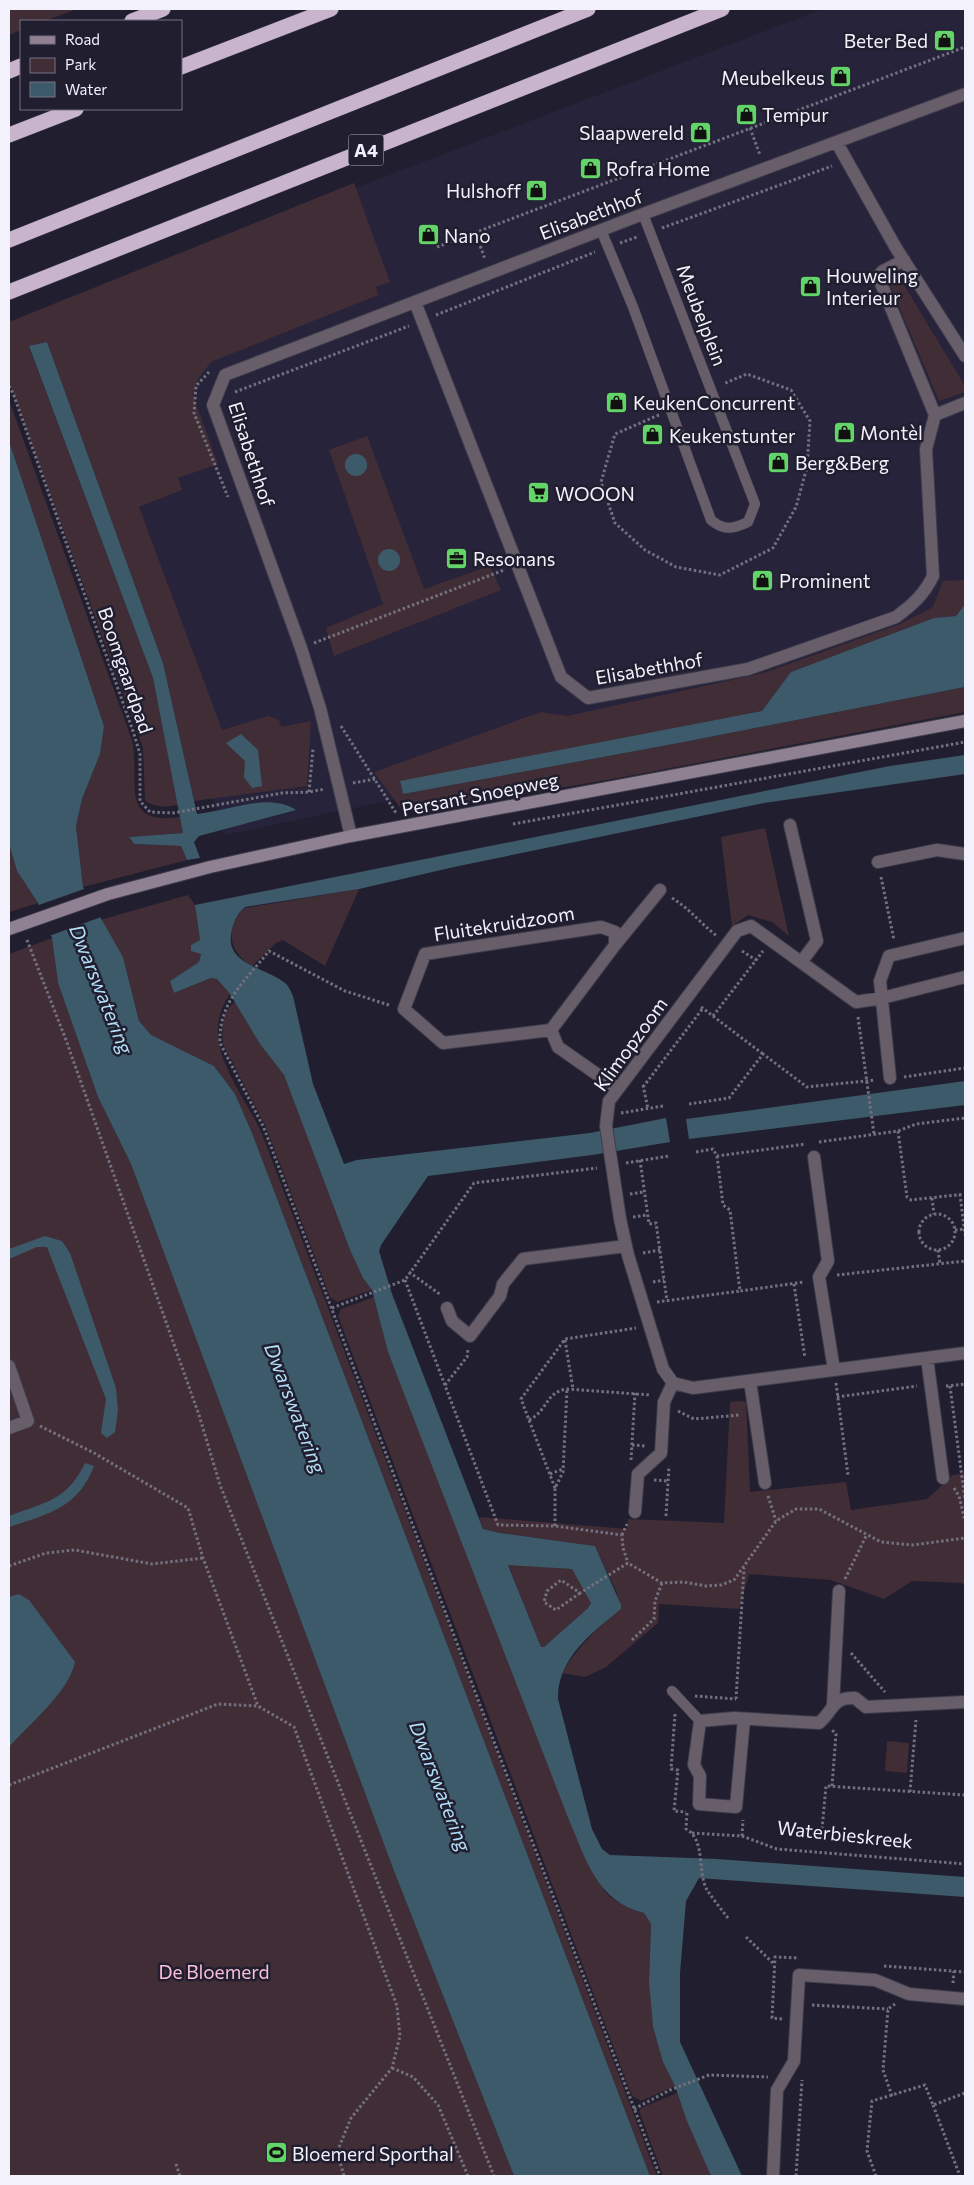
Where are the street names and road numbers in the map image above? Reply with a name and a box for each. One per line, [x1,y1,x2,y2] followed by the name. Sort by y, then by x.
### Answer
[348,134,384,166] road number: A4
[536,184,646,244] street label: Elisabethhof
[672,261,732,369] street label: Meubelplein
[224,399,280,510] street label: Elisabethhof
[94,604,158,736] street label: Boomgaardpad
[593,647,705,689] street label: Elisabethhof
[400,768,560,820] street label: Persant Snoepweg
[432,901,576,945] street label: Fluitekruidzoom
[588,993,672,1095] street label: Klimopzoom
[776,1815,914,1853] street label: Waterbieskreek

